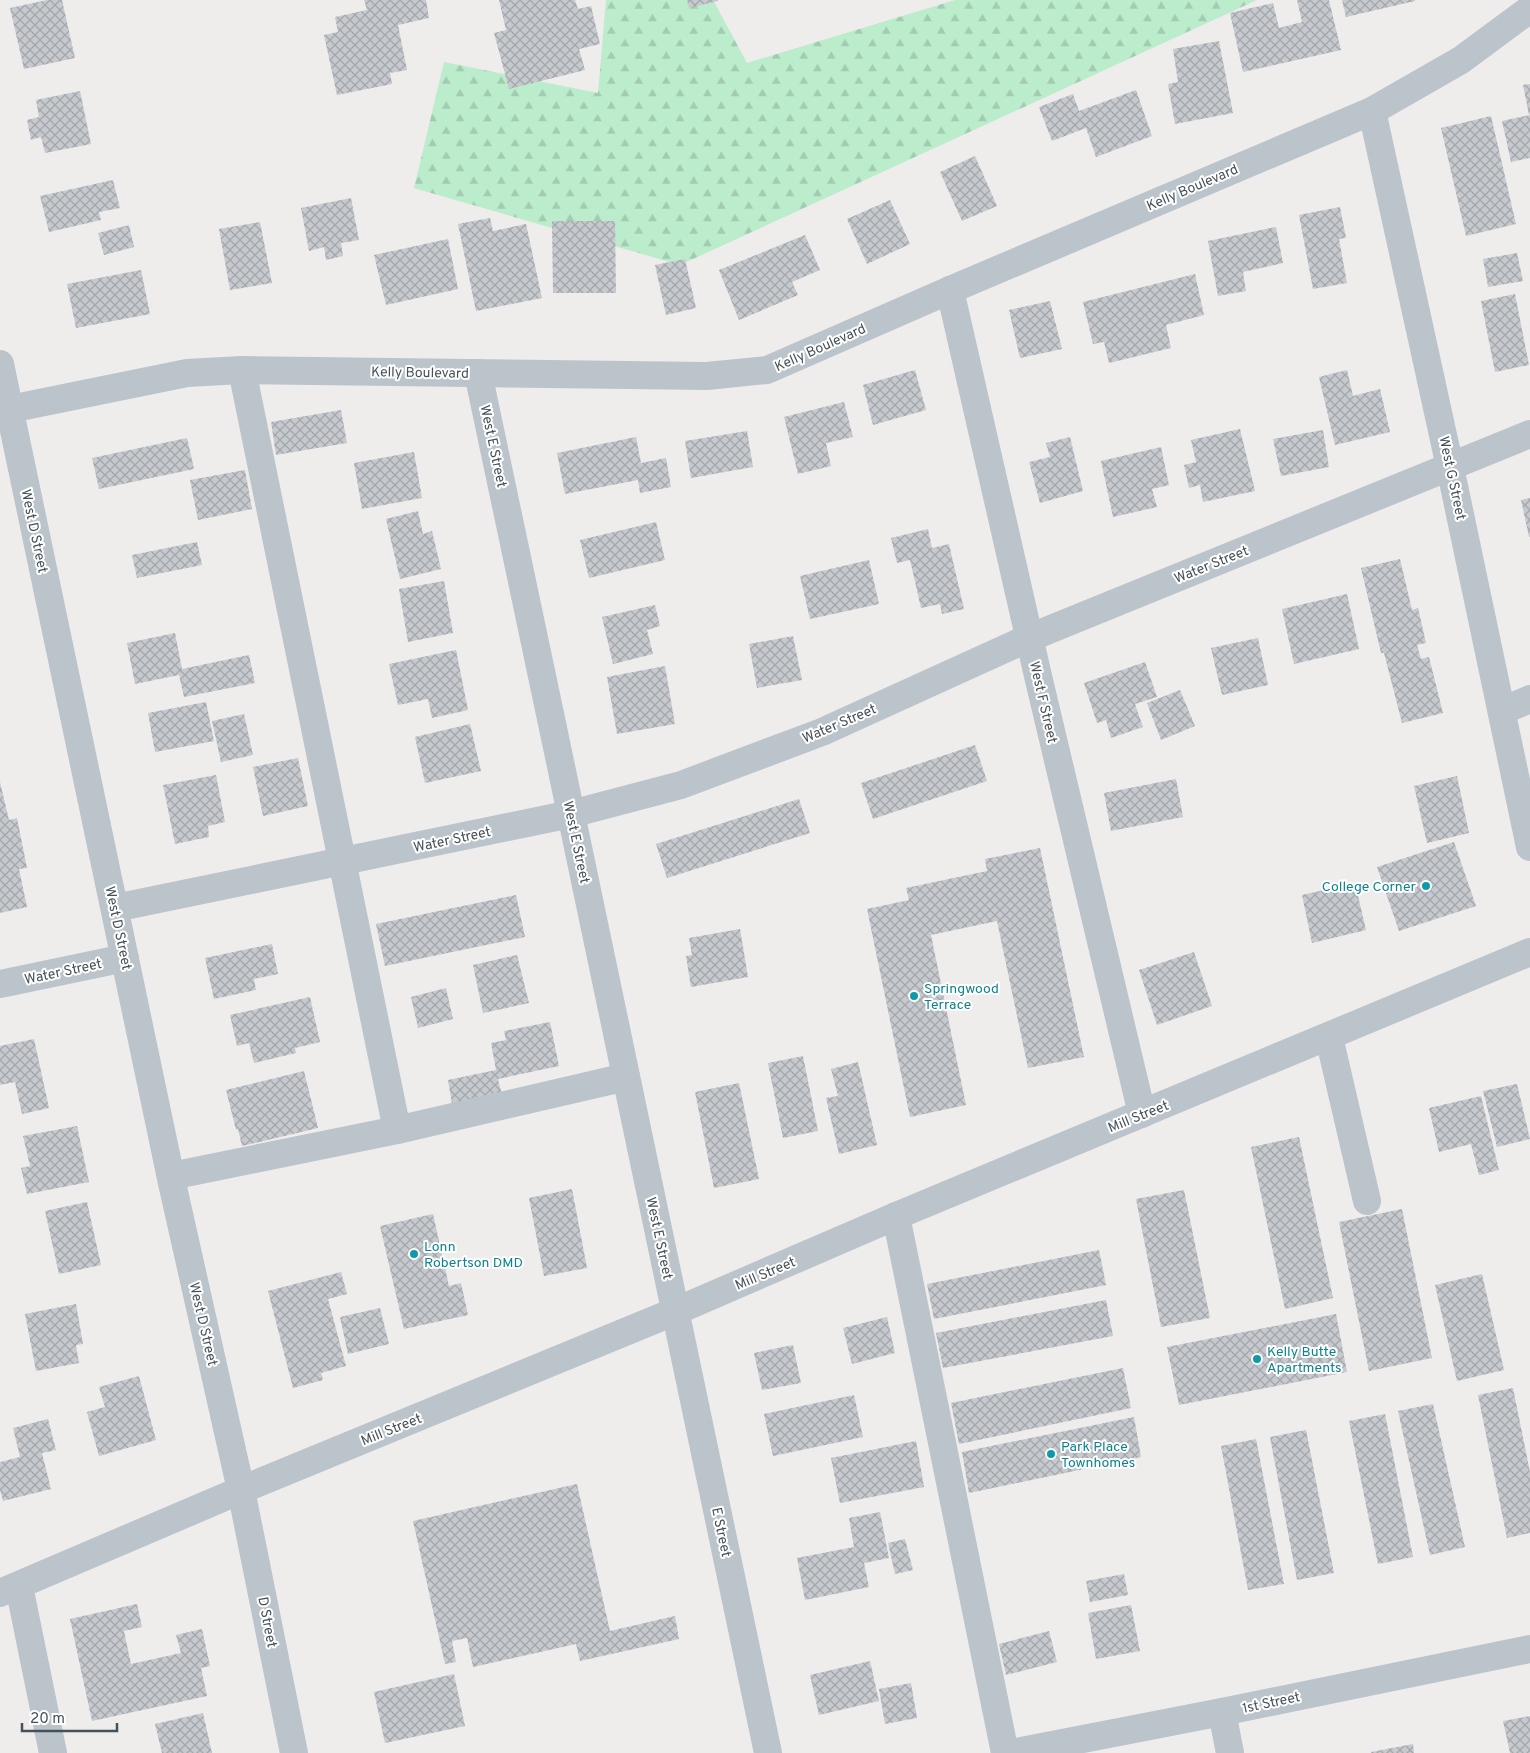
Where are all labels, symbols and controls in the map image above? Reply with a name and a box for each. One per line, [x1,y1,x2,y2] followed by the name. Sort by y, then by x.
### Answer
[1144,161,1241,215] street label: Kelly Boulevard
[772,321,869,376] street label: Kelly Boulevard
[371,364,469,383] street label: Kelly Boulevard
[475,403,510,489] street label: West E Street
[1434,435,1469,522] street label: West G Street
[16,488,51,575] street label: West D Street
[1172,543,1251,588] street label: Water Street
[1025,660,1060,745] street label: West F Street
[800,701,879,748] street label: Water Street
[558,799,593,885] street label: West E Street
[412,824,493,857] street label: Water Street
[1322,879,1417,896] place label: College Corner
[1420,880,1432,892] marker: College Corner
[100,885,135,972] street label: West D Street
[23,956,104,989] street label: Water Street
[924,981,999,1014] place label: Springwood Terrace
[908,990,920,1002] marker: Springwood Terrace
[1106,1098,1171,1137] street label: Mill Street
[641,1195,676,1281] street label: West E Street
[424,1239,523,1272] place label: Lonn Robertson DMD
[408,1248,420,1260] marker: Lonn Robertson DMD
[733,1254,798,1295] street label: Mill Street
[185,1281,220,1368] street label: West D Street
[1267,1344,1342,1377] place label: Kelly Butte Apartments
[1251,1353,1263,1365] marker: Kelly Butte Apartments
[359,1411,424,1450] street label: Mill Street
[1061,1439,1135,1472] place label: Park Place Townhomes
[1045,1448,1057,1460] marker: Park Place Townhomes
[707,1506,734,1559] street label: E Street
[253,1595,280,1649] street label: D Street
[1241,1689,1302,1718] street label: 1st Street
[22,1700,118,1732] scale bar
[30,1710,65,1729] text: 20 m

